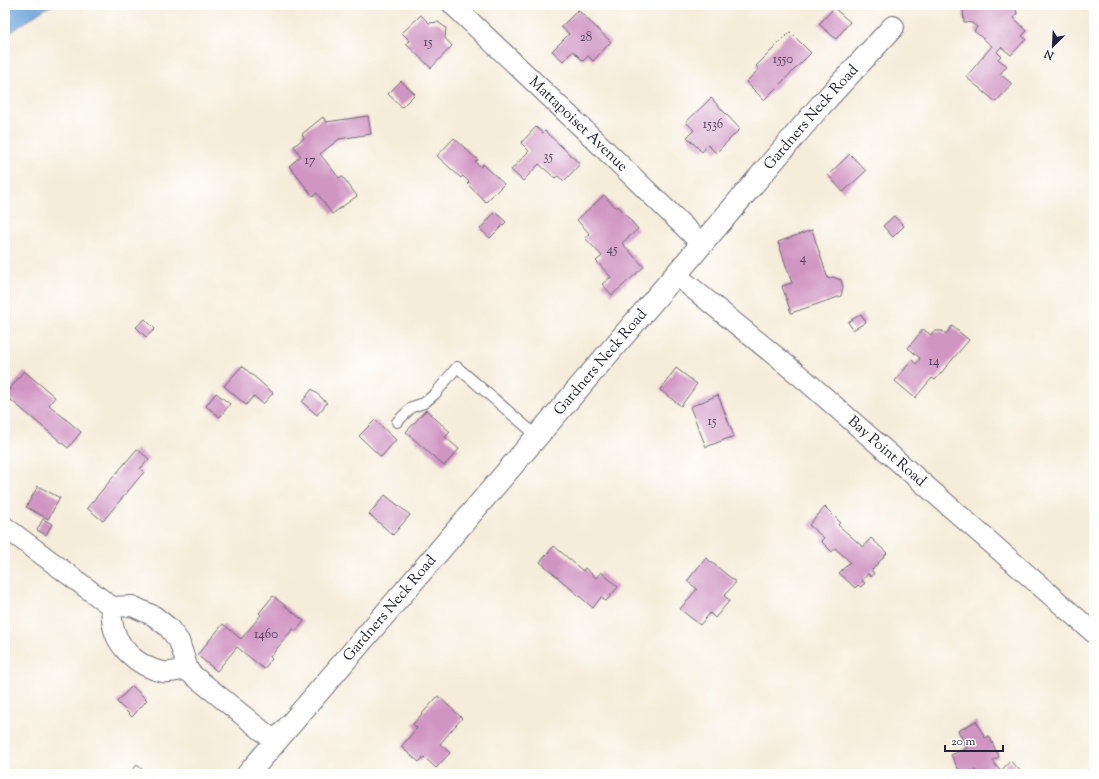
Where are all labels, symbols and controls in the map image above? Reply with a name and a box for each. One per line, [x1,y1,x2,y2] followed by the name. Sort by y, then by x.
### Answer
[1033,26,1073,66] north arrow
[580,29,592,47] house number: 28
[424,34,433,52] house number: 15
[1042,45,1058,64] text: N
[773,51,793,69] house number: 1550
[759,60,864,175] street label: Gardners Neck Road
[524,72,632,177] street label: Mattapoiset Avenue
[703,116,723,134] house number: 1536
[543,148,553,166] house number: 35
[305,152,316,170] house number: 17
[607,241,618,259] house number: 45
[800,250,807,268] house number: 4
[549,304,653,420] street label: Gardners Neck Road
[929,353,940,371] house number: 14
[843,411,931,492] street label: Bay Point Road
[708,413,717,431] house number: 15
[338,550,442,666] street label: Gardners Neck Road
[254,626,278,644] house number: 1460
[945,727,1003,753] scale bar
[951,733,976,751] text: 20 m

